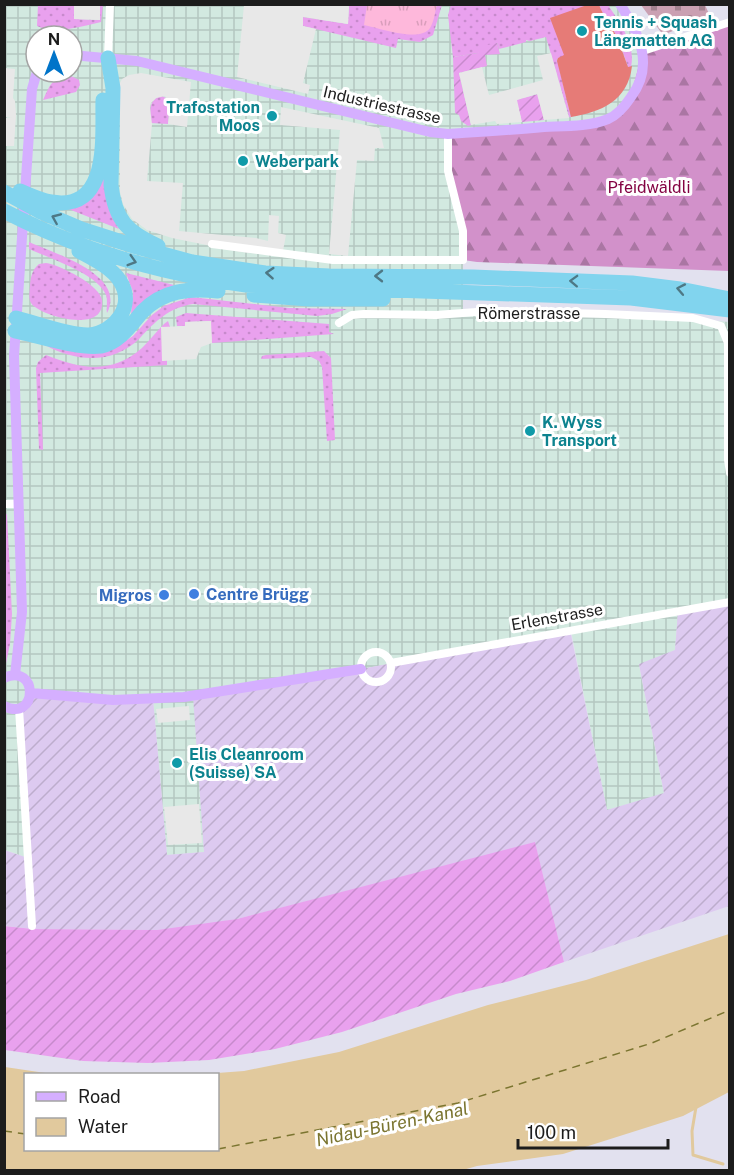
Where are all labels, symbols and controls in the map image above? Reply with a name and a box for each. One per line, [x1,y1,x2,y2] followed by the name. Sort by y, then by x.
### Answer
[594,13,717,50] place label: Tennis + Squash Längmatten AG
[24,24,84,84] north arrow
[575,24,589,38] marker: Tennis + Squash Längmatten AG
[48,30,60,49] text: N
[321,82,443,128] street label: Industriestrasse
[166,98,260,135] place label: Trafostation Moos
[265,109,279,123] marker: Trafostation Moos
[255,152,339,171] place label: Weberpark
[236,154,250,168] marker: Weberpark
[608,178,691,197] park label: Pfeidwäldli
[52,213,63,225] one-way arrow
[126,254,137,266] one-way arrow
[266,267,275,280] one-way arrow
[374,270,383,283] one-way arrow
[569,274,578,287] one-way arrow
[676,283,686,296] one-way arrow
[478,304,580,323] street label: Römerstrasse
[542,413,617,450] place label: K. Wyss Transport
[523,424,537,438] marker: K. Wyss Transport
[206,585,309,604] place label: Centre Brügg
[99,586,152,605] place label: Migros
[187,587,201,601] marker: Centre Brügg
[157,588,171,602] marker: Migros
[510,600,604,634] street label: Erlenstrasse
[189,745,304,782] place label: Elis Cleanroom (Suisse) SA
[170,756,184,770] marker: Elis Cleanroom (Suisse) SA
[24,1073,219,1151] legend
[78,1086,121,1107] text: Road
[314,1098,470,1150] water label: Nidau-Büren-Kanal
[518,1112,668,1150] scale bar
[78,1116,128,1137] text: Water
[527,1122,576,1143] text: 100 m

